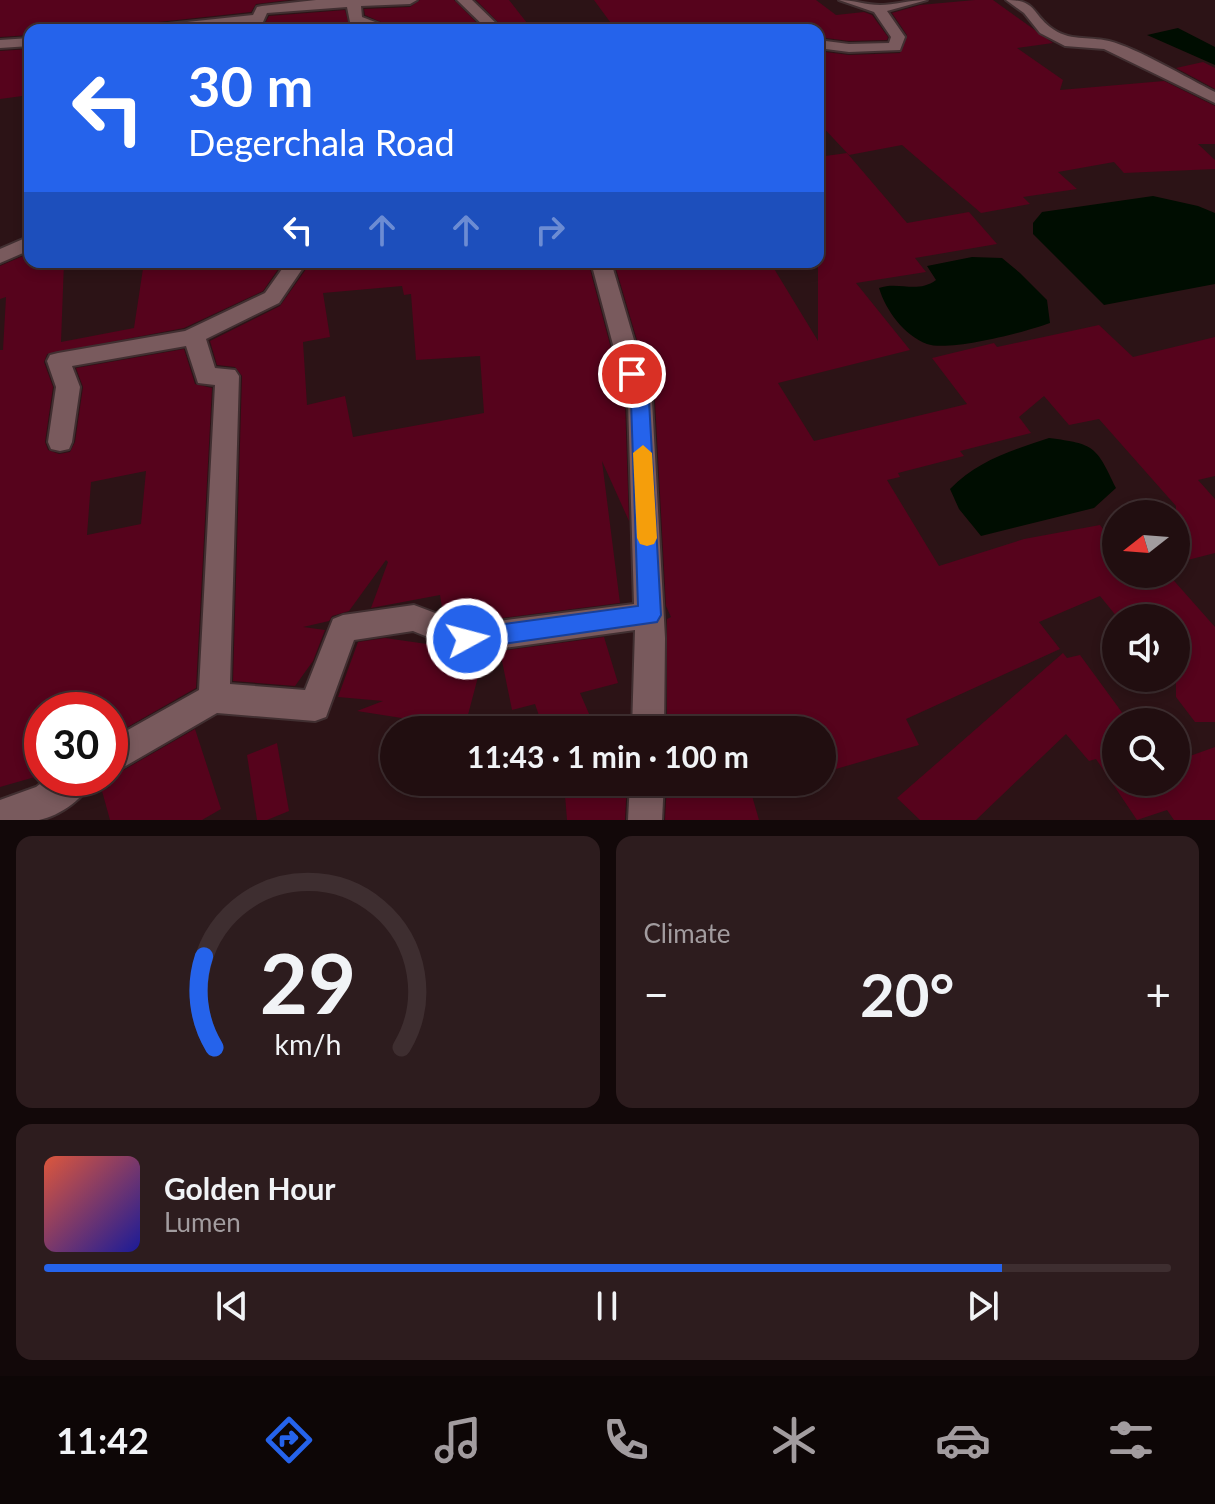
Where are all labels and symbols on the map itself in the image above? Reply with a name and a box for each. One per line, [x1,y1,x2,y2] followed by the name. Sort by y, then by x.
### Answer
[598,340,666,408] pin
[1102,500,1190,588] north arrow
[425,597,509,681] position arrow
[24,692,128,796] speed limit sign: 30

